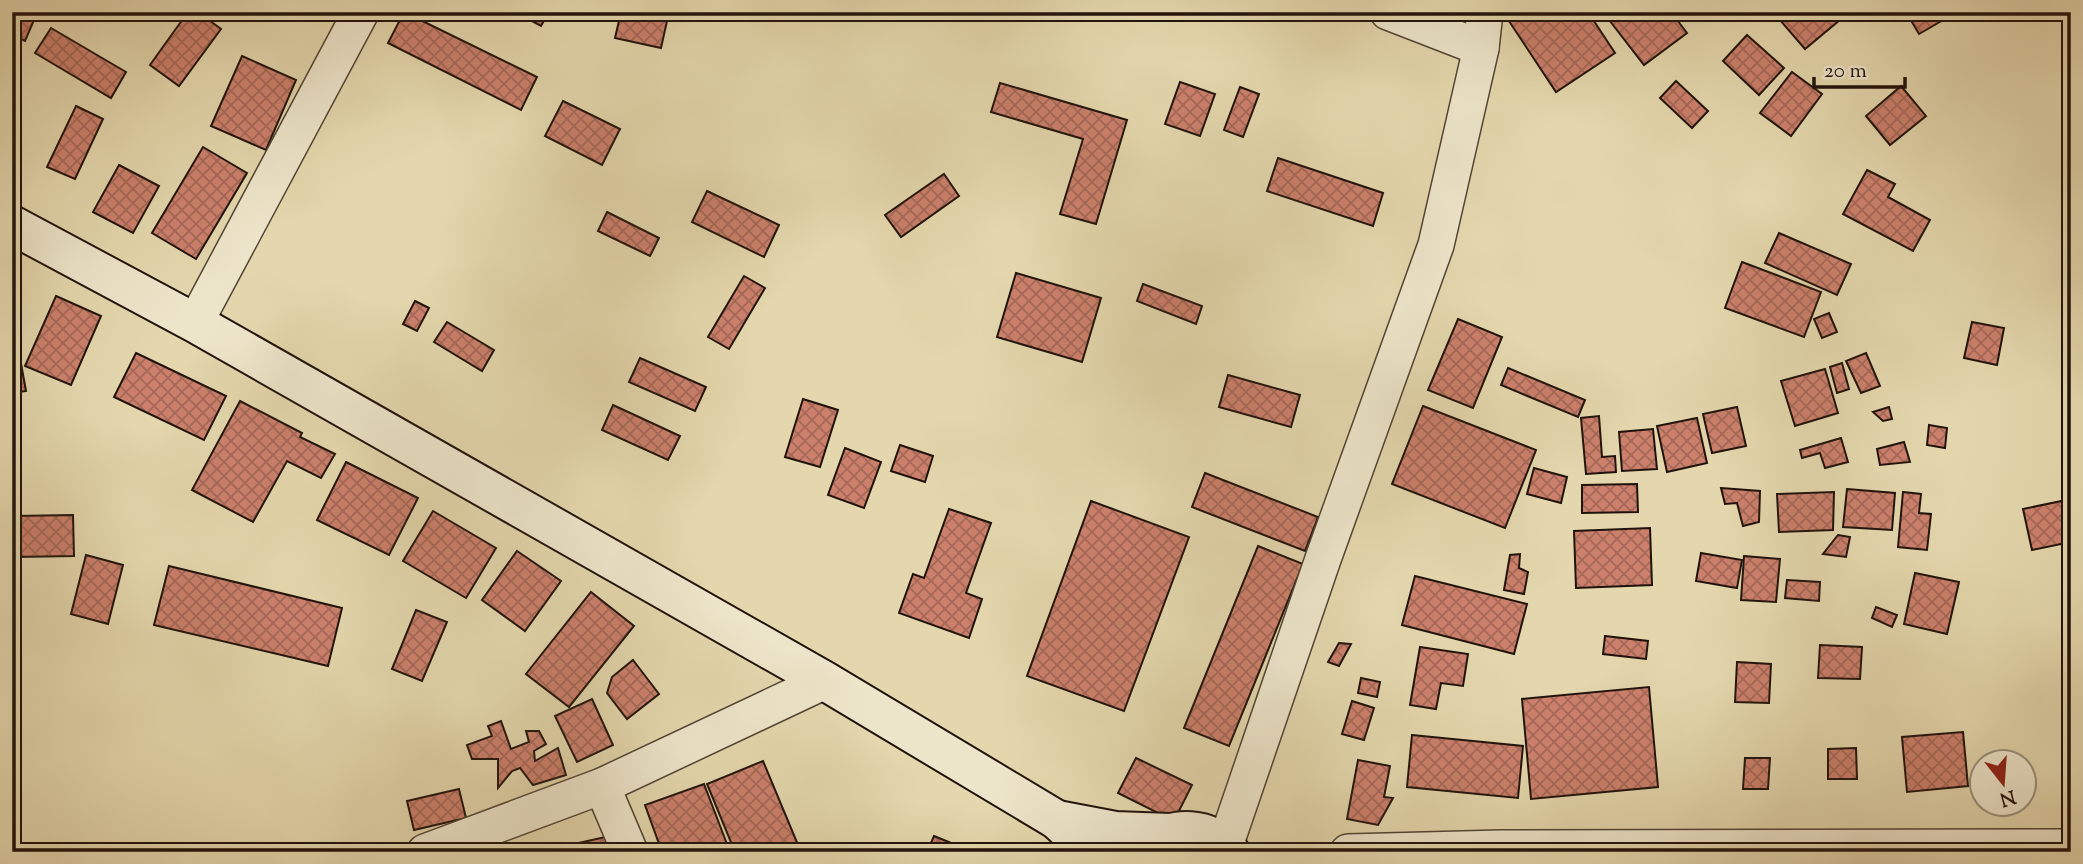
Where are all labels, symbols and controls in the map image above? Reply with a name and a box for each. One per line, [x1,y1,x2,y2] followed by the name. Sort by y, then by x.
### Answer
[1814,46,1904,90] scale bar
[1824,57,1867,87] text: 20 m
[1968,748,2038,818] north arrow
[1996,782,2018,812] text: N

